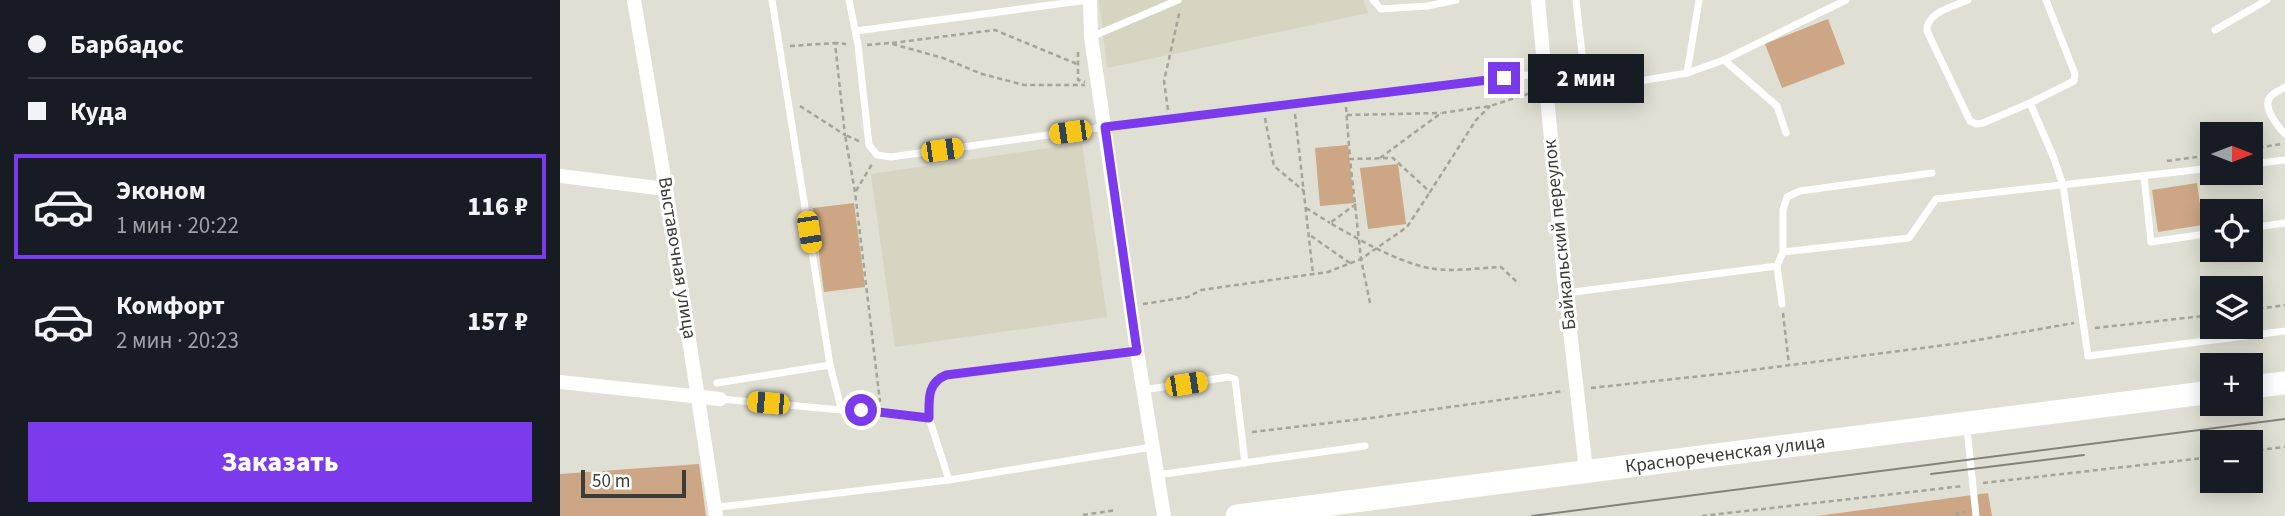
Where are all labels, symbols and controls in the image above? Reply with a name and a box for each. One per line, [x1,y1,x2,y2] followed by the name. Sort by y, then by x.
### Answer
[70,26,184,63] text: Барбадос
[1528,54,1644,102] callout: 2 мин
[1488,62,1520,94] route end
[1556,62,1616,95] text: 2 мин
[70,93,128,130] text: Куда
[1048,119,1093,145] car
[2200,122,2263,186] north arrow
[2200,122,2263,493] map controls
[920,137,965,163] car
[1537,138,1583,332] street label: Байкальский переулок
[116,172,206,209] text: Эконом
[32,175,95,238] icon: car
[651,175,703,341] street label: Выставочная улица
[467,188,528,225] text: 116 ₽
[2200,199,2263,262] button: locate
[116,209,239,242] text: 1 мин · 20:22
[796,210,823,254] car
[2200,276,2263,339] button: layers
[116,287,225,324] text: Комфорт
[32,290,95,353] icon: car
[467,303,528,340] text: 157 ₽
[116,324,239,357] text: 2 мин · 20:23
[2200,353,2263,416] button: +
[1164,370,1209,398] car
[747,391,790,415] car
[845,394,877,426] route start
[28,422,532,502] button: Заказать
[1624,428,1827,480] street label: Краснореченская улица
[2200,430,2263,493] button: −
[581,467,686,499] scale bar
[592,468,630,495] text: 50 m

